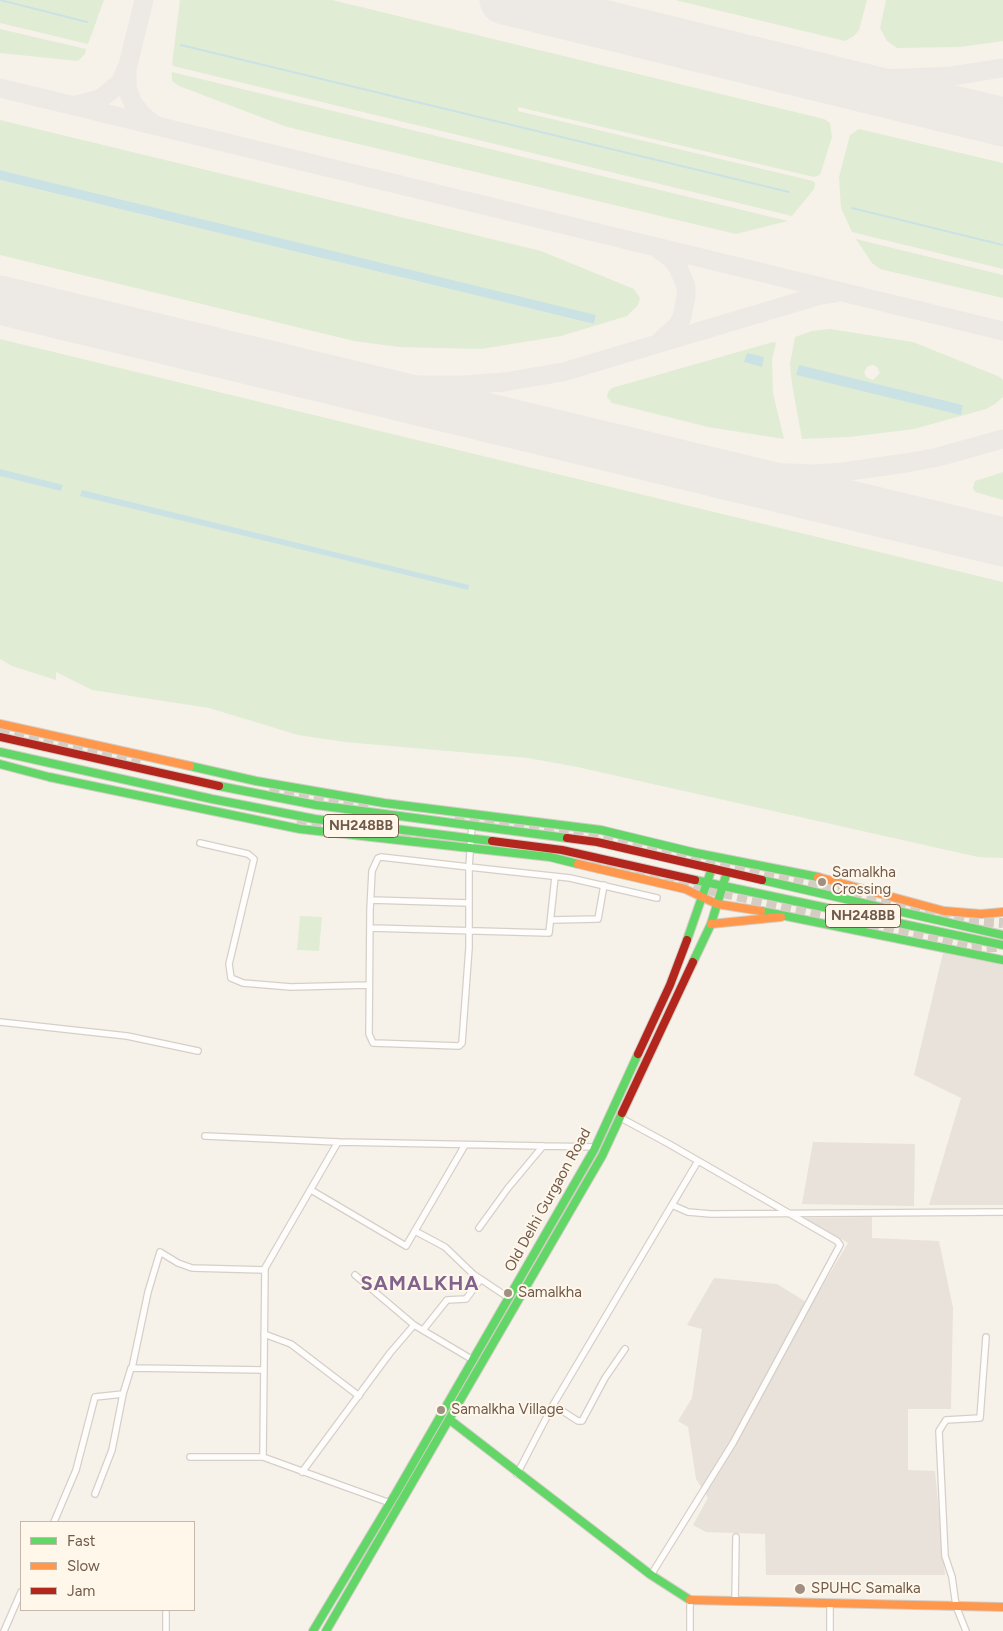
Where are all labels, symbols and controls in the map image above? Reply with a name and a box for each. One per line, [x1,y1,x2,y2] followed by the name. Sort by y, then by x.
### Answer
[324,814,398,838] road number: NH248BB
[832,864,896,899] place label: Samalkha Crossing
[816,876,828,888] marker: Samalkha Crossing
[826,904,900,928] road number: NH248BB
[501,1125,595,1275] street label: Old Delhi Gurgaon Road
[359,1272,481,1296] district label: SAMALKHA
[518,1284,582,1302] place label: Samalkha
[502,1287,514,1299] marker: Samalkha
[451,1401,564,1419] place label: Samalkha Village
[435,1404,447,1416] marker: Samalkha Village
[20,1521,195,1611] legend
[67,1532,95,1550] text: Fast
[67,1557,100,1575] text: Slow
[811,1580,921,1598] place label: SPUHC Samalka
[67,1582,95,1600] text: Jam
[793,1582,807,1596] marker: SPUHC Samalka

